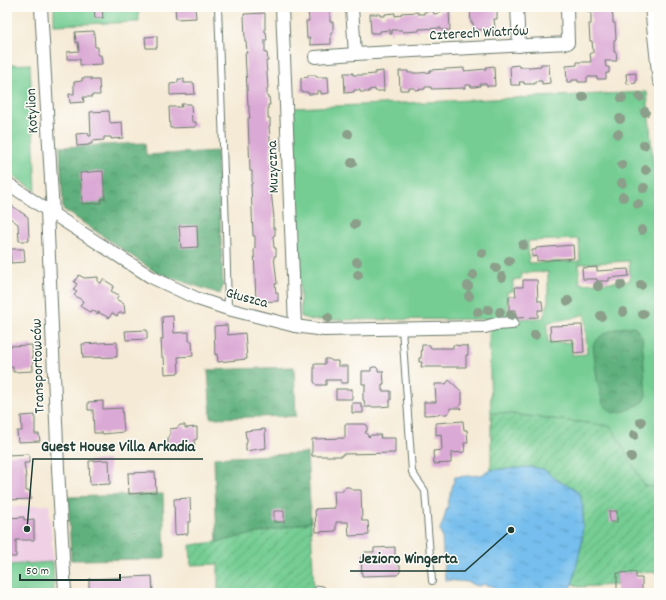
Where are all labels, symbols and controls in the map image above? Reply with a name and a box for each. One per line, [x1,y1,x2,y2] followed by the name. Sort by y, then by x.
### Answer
[429,20,530,48] street label: Czterech Wiatrów
[21,88,45,134] street label: Kotylion
[262,139,286,194] street label: Muzyczna
[223,283,271,315] street label: Głuszca
[26,318,52,414] street label: Transportowców
[33,431,203,459] callout: Guest House Villa Arkadia
[41,436,197,459] text: Guest House Villa Arkadia
[350,543,465,571] callout: Jezioro Wingerta
[359,548,459,571] text: Jezioro Wingerta
[20,556,120,582] scale bar
[26,563,49,580] text: 50 m

